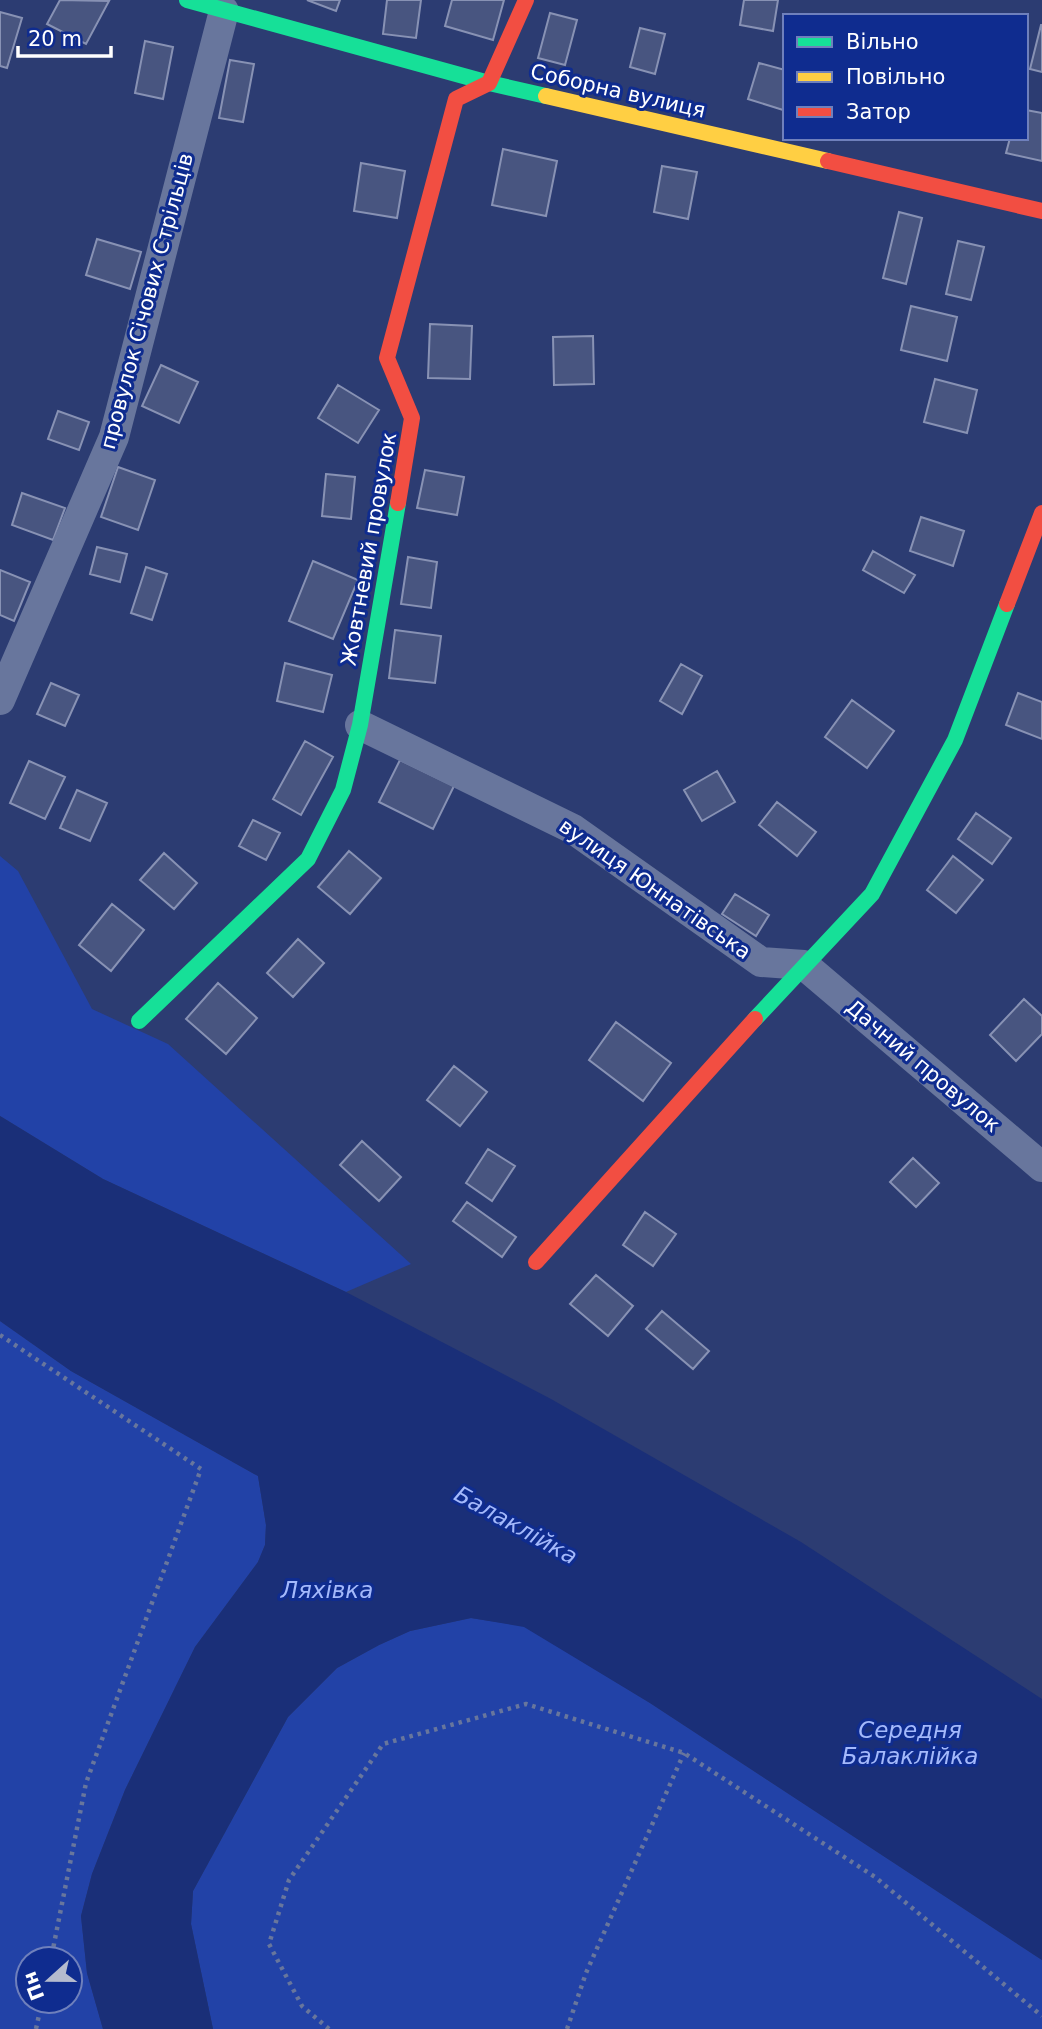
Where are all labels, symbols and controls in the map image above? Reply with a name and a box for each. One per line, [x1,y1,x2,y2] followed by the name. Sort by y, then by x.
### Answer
[18,14,110,58] scale bar
[783,14,1028,140] legend
[28,27,82,51] text: 20 m
[846,30,919,54] text: Вільно
[528,59,708,123] street label: Соборна вулиця
[846,65,945,89] text: Повільно
[846,100,911,124] text: Затор
[96,150,198,452] street label: провулок Січових Стрільців
[337,430,401,668] street label: Жовтневий провулок
[555,814,755,964] street label: вулиця Юннатівська
[841,995,1005,1137] street label: Дачний провулок
[450,1481,582,1569] water label: Балаклійка
[280,1577,373,1603] water label: Ляхівка
[842,1717,978,1769] water label: Середня Балаклійка
[14,1945,84,2015] north arrow
[18,1969,49,2004] text: Пн

